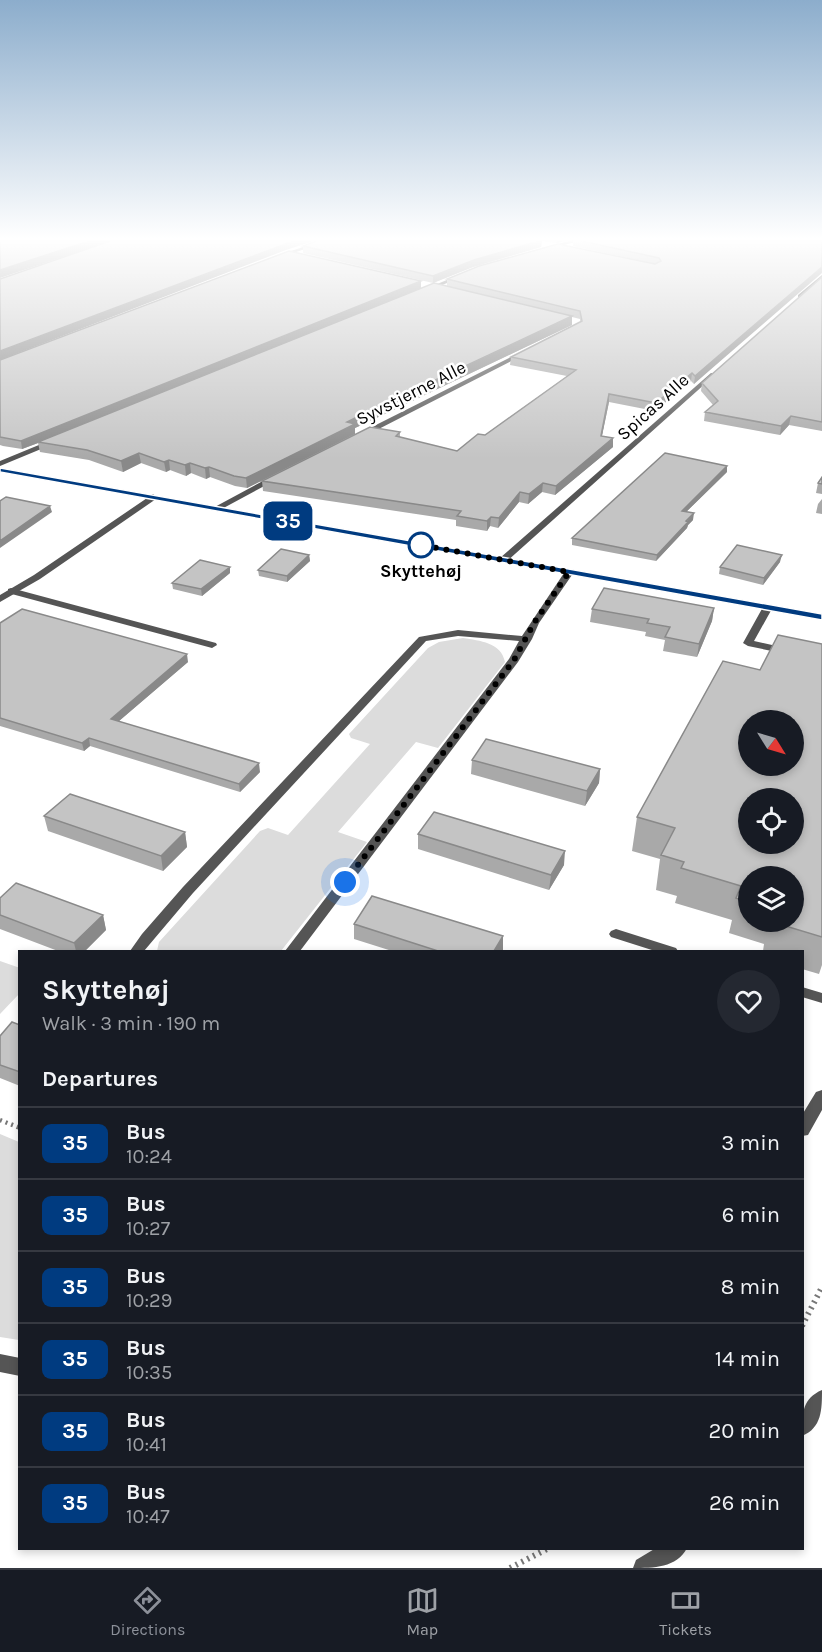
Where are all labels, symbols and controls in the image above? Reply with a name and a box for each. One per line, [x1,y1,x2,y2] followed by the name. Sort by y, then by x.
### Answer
[353,356,469,430] street label: Syvstjerne Alle
[612,369,694,445] street label: Spicas Alle
[261,502,315,540] line badge: 35
[275,509,301,533] text: 35
[408,532,434,558] marker: Skyttehøj
[380,560,462,582] place label: Skyttehøj
[738,710,804,776] north arrow
[738,710,804,932] map controls
[738,788,804,854] button: locate
[738,866,804,932] button: layers
[330,867,360,897] your location
[717,970,780,1033] button: heart
[42,973,170,1006] text: Skyttehøj
[42,1012,220,1035] text: Walk · 3 min · 190 m
[42,1066,158,1092] text: Departures
[126,1119,166,1145] text: Bus
[721,1130,780,1156] text: 3 min
[62,1131,88,1155] text: 35
[126,1145,172,1168] text: 10:24
[126,1191,166,1217] text: Bus
[722,1202,780,1228] text: 6 min
[62,1203,88,1227] text: 35
[126,1217,170,1240] text: 10:27
[126,1263,166,1289] text: Bus
[721,1274,780,1300] text: 8 min
[62,1275,88,1299] text: 35
[126,1289,172,1312] text: 10:29
[126,1335,166,1361] text: Bus
[715,1346,780,1372] text: 14 min
[62,1347,88,1371] text: 35
[126,1361,172,1384] text: 10:35
[126,1407,166,1433] text: Bus
[709,1418,780,1444] text: 20 min
[62,1419,88,1443] text: 35
[126,1433,167,1456] text: 10:41
[126,1479,166,1505] text: Bus
[709,1490,780,1516] text: 26 min
[62,1491,88,1515] text: 35
[126,1505,170,1528] text: 10:47
[110,1584,185,1639] tab: Directions
[406,1584,439,1639] tab: Map
[659,1584,712,1639] tab: Tickets

